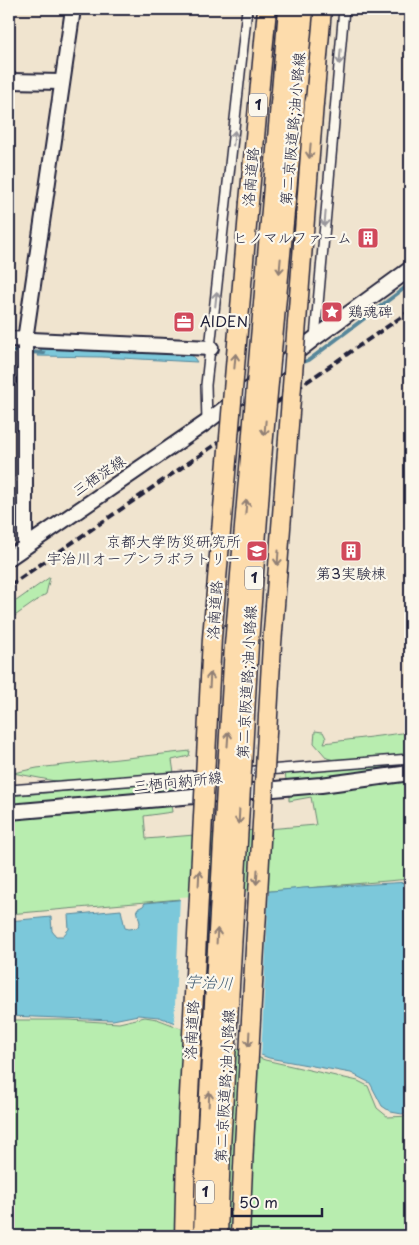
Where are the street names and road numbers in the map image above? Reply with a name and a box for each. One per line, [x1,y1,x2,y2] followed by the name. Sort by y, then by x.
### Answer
[273,51,310,207] street label: 第二京阪道路;油小路線
[249,94,267,116] road number: 1
[235,146,264,208] street label: 洛南道路
[67,448,129,501] street label: 三栖淀線
[245,566,263,590] road number: 1
[200,579,227,641] street label: 洛南道路
[230,604,261,760] street label: 第二京阪道路;油小路線
[132,764,224,797] street label: 三栖向納所線
[177,999,204,1060] street label: 洛南道路
[208,1008,239,1164] street label: 第二京阪道路;油小路線
[196,1180,214,1204] road number: 1

